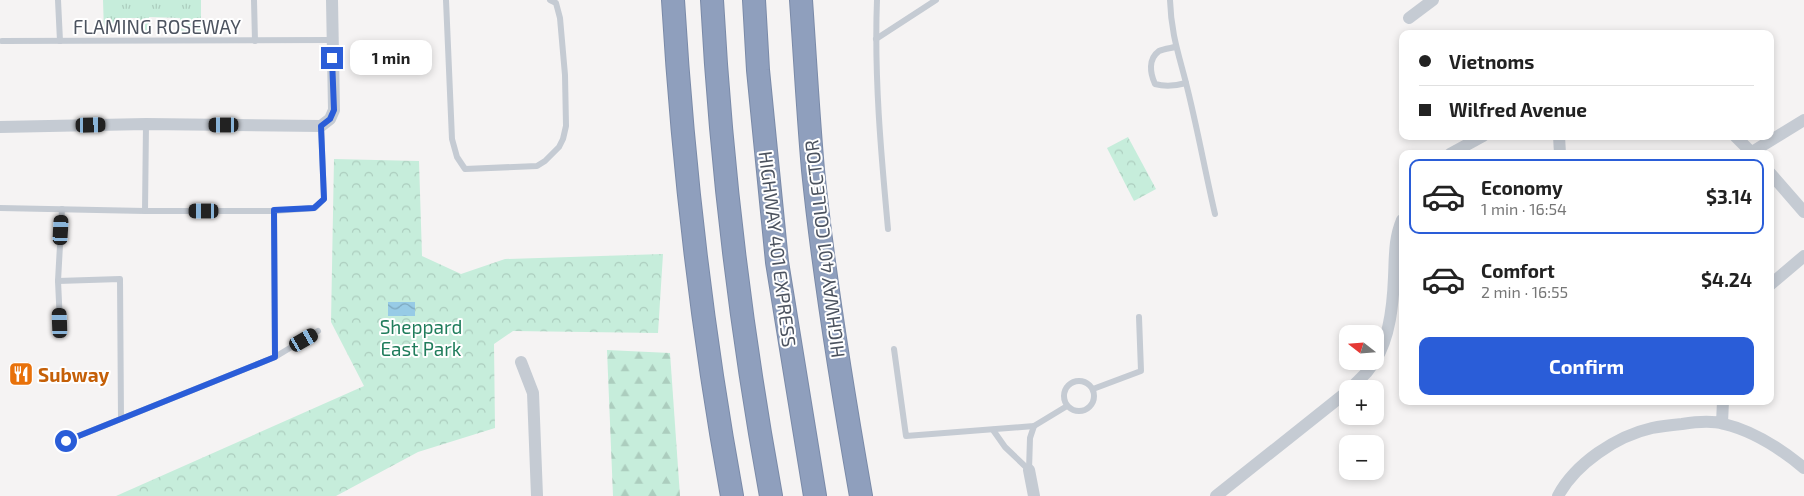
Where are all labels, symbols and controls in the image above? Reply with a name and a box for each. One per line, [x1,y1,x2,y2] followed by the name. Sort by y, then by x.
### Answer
[73,15,241,38] street label: FLAMING ROSEWAY
[350,40,432,76] callout: 1 min
[321,47,343,69] route end
[372,48,410,67] text: 1 min
[1449,50,1534,73] text: Vietnoms
[1449,98,1587,121] text: Wilfred Avenue
[75,117,106,133] car
[209,118,239,133] car
[799,139,849,359] street label: HIGHWAY 401 COLLECTOR
[755,150,801,348] street label: HIGHWAY 401 EXPRESS
[1421,174,1466,219] icon: car
[1481,176,1563,199] text: Economy
[1706,185,1752,208] text: $3.14
[1481,199,1567,218] text: 1 min · 16:54
[189,204,219,219] car
[52,215,69,245] car
[1421,257,1466,302] icon: car
[1481,259,1555,282] text: Comfort
[1701,268,1752,291] text: $4.24
[1481,282,1568,301] text: 2 min · 16:55
[51,308,68,338] car
[380,315,462,360] park label: Sheppard East Park
[1339,325,1384,370] north arrow
[1339,325,1384,480] map controls
[287,326,320,354] car
[1419,337,1754,395] button: Confirm
[8,361,34,387] restaurant icon: Subway
[38,363,109,387] place label: Subway
[1339,380,1384,425] button: +
[55,430,77,452] route start
[1339,435,1384,480] button: −

